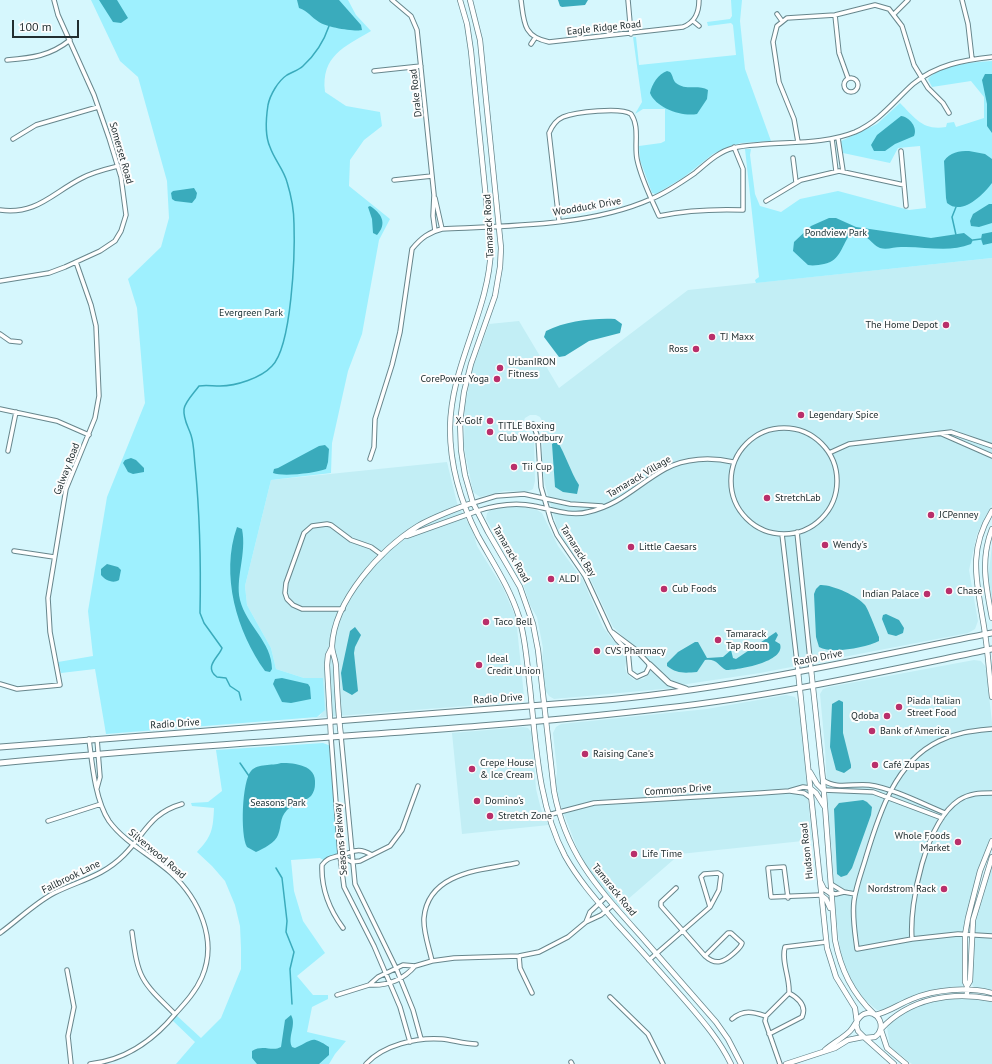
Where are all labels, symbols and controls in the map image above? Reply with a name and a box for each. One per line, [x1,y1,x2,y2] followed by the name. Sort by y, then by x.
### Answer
[14,12,81,38] scale bar
[566,18,642,38] street label: Eagle Ridge Road
[19,19,52,34] text: 100 m
[407,68,425,118] street label: Drake Road
[106,121,136,185] street label: Somerset Road
[481,194,497,258] street label: Tamarack Road
[552,195,622,219] street label: Woodduck Drive
[805,227,867,239] park label: Pondview Park
[219,307,283,319] park label: Evergreen Park
[866,319,938,331] place label: The Home Depot
[941,320,951,330] marker: The Home Depot
[720,331,754,343] place label: TJ Maxx
[707,332,717,342] marker: TJ Maxx
[669,343,688,355] place label: Ross
[691,344,701,354] marker: Ross
[508,356,556,380] place label: UrbanIRON Fitness
[495,363,505,373] marker: UrbanIRON Fitness
[421,373,489,385] place label: CorePower Yoga
[492,374,502,384] marker: CorePower Yoga
[809,409,878,421] place label: Legendary Spice
[796,410,806,420] marker: Legendary Spice
[455,415,482,427] place label: X-Golf
[485,416,495,426] marker: X-Golf
[498,420,563,444] place label: TITLE Boxing Club Woodbury
[485,427,495,437] marker: TITLE Boxing Club Woodbury
[52,441,82,497] street label: Galway Road
[605,453,673,501] street label: Tamarack Village
[522,461,552,473] place label: Tii Cup
[509,462,519,472] marker: Tii Cup
[775,492,821,504] place label: StretchLab
[762,493,772,503] marker: StretchLab
[939,509,978,521] place label: JCPenney
[926,510,936,520] marker: JCPenney
[490,523,532,585] street label: Tamarack Road
[557,523,599,579] street label: Tamarack Bay
[833,539,867,551] place label: Wendy's
[820,540,830,550] marker: Wendy's
[639,541,697,553] place label: Little Caesars
[626,542,636,552] marker: Little Caesars
[559,573,579,585] place label: ALDI
[546,574,556,584] marker: ALDI
[672,583,716,595] place label: Cub Foods
[659,584,669,594] marker: Cub Foods
[957,585,982,597] place label: Chase
[944,586,954,596] marker: Chase
[862,588,919,600] place label: Indian Palace
[922,589,932,599] marker: Indian Palace
[494,616,533,628] place label: Taco Bell
[481,617,491,627] marker: Taco Bell
[726,628,768,652] place label: Tamarack Tap Room
[713,635,723,645] marker: Tamarack Tap Room
[605,645,666,657] place label: CVS Pharmacy
[592,646,602,656] marker: CVS Pharmacy
[793,647,843,669] street label: Radio Drive
[487,653,541,676] place label: Ideal Credit Union
[474,660,484,670] marker: Ideal Credit Union
[473,691,523,707] street label: Radio Drive
[907,695,961,718] place label: Piada Italian Street Food
[894,702,904,712] marker: Piada Italian Street Food
[851,710,879,722] place label: Qdoba
[882,711,892,721] marker: Qdoba
[150,716,200,732] street label: Radio Drive
[880,725,949,737] place label: Bank of America
[867,726,877,736] marker: Bank of America
[593,748,654,760] place label: Raising Cane's
[580,749,590,759] marker: Raising Cane's
[480,757,534,780] place label: Crepe House & Ice Cream
[883,759,930,771] place label: Café Zupas
[870,760,880,770] marker: Café Zupas
[467,764,477,774] marker: Crepe House & Ice Cream
[644,782,712,798] street label: Commons Drive
[485,795,524,807] place label: Domino's
[472,796,482,806] marker: Domino's
[250,797,306,809] park label: Seasons Park
[332,802,350,876] street label: Seasons Parkway
[498,810,552,822] place label: Stretch Zone
[485,811,495,821] marker: Stretch Zone
[798,822,816,880] street label: Hudson Road
[126,826,188,882] street label: Silverwood Road
[895,830,950,854] place label: Whole Foods Market
[953,837,963,847] marker: Whole Foods Market
[642,848,682,860] place label: Life Time
[629,849,639,859] marker: Life Time
[40,858,102,896] street label: Fallbrook Lane
[589,861,639,919] street label: Tamarack Road
[868,883,936,895] place label: Nordstrom Rack
[939,884,949,894] marker: Nordstrom Rack

